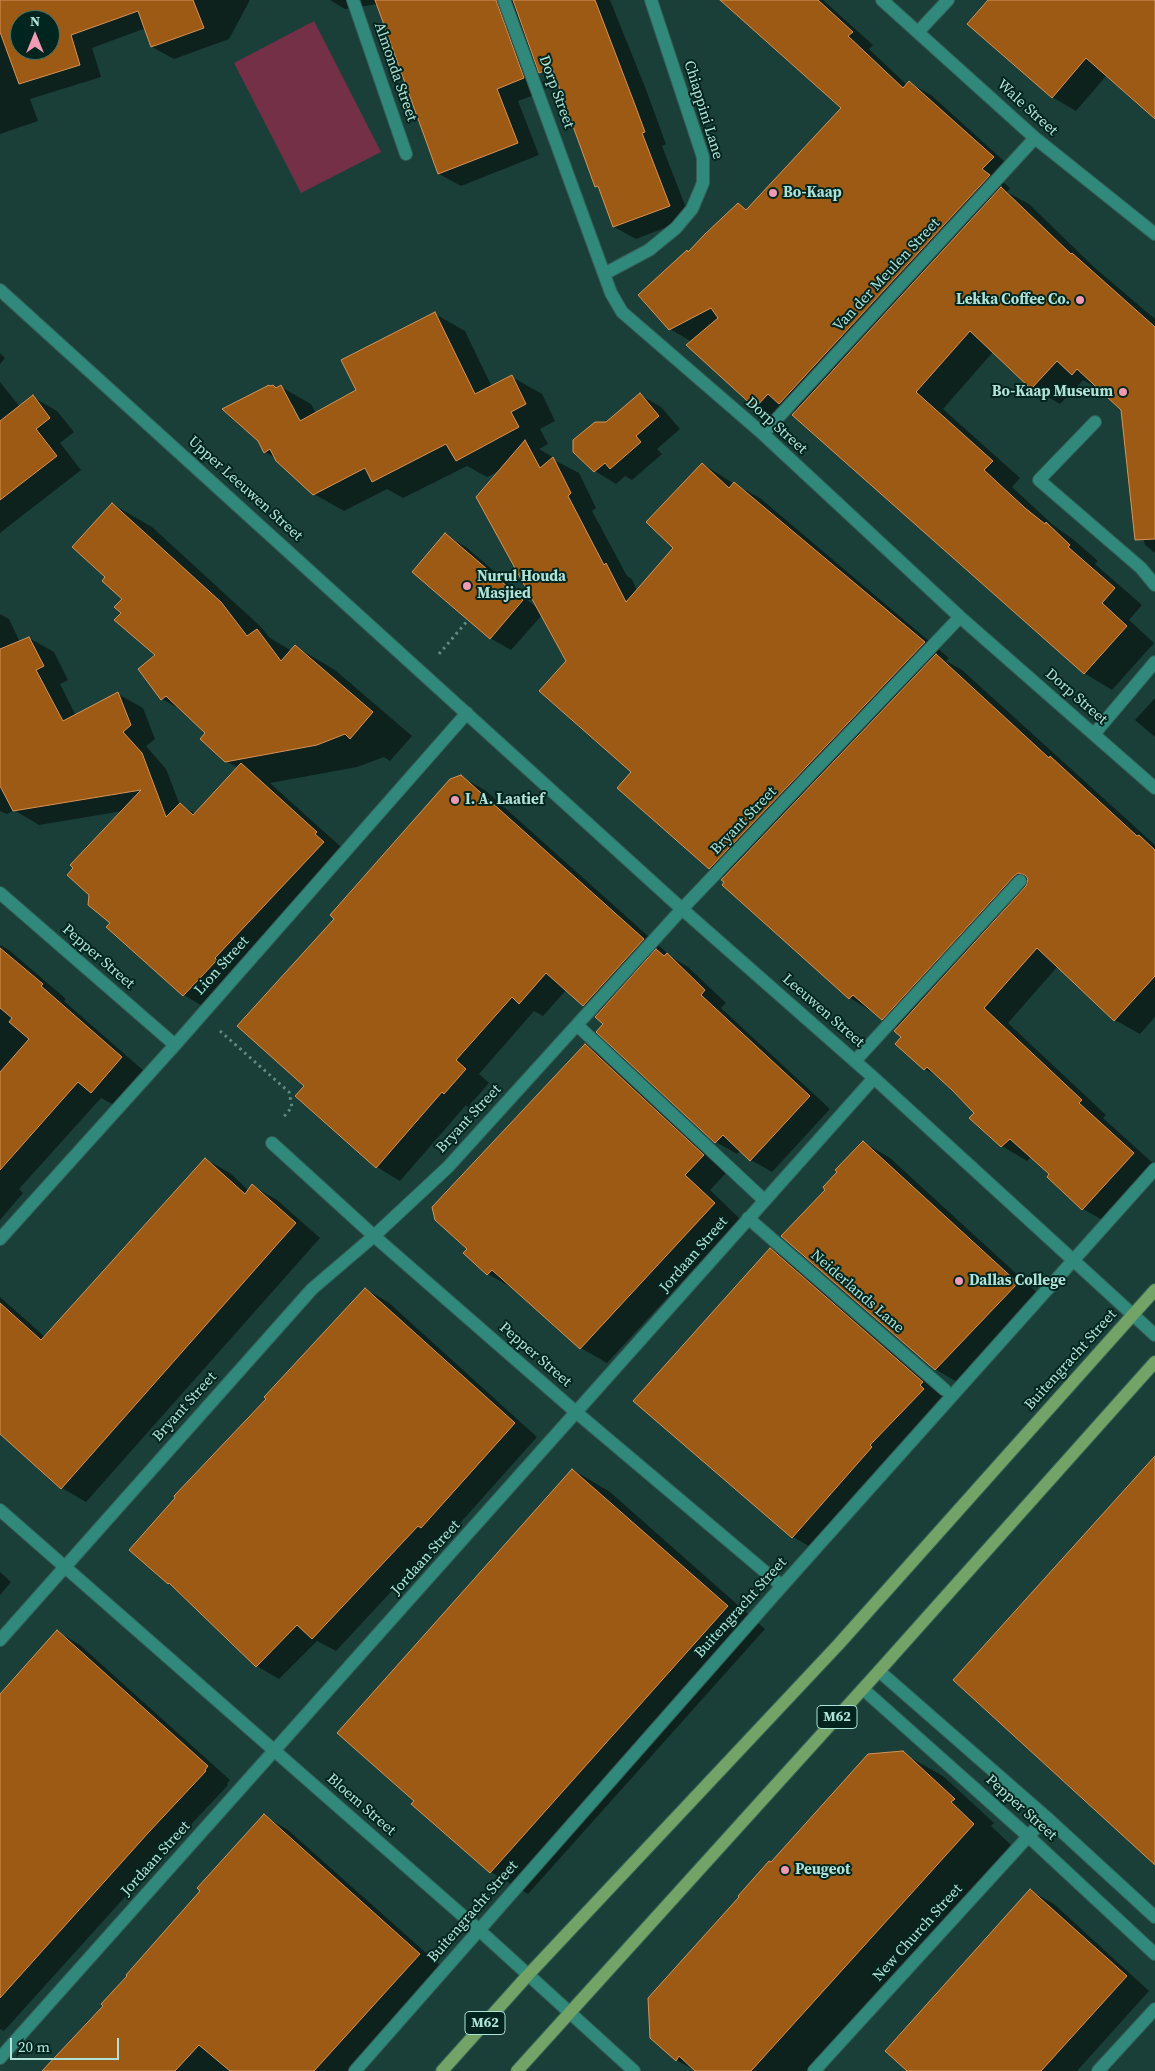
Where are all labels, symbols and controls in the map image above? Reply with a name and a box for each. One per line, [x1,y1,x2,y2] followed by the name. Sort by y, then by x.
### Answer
[10,10,60,60] north arrow
[30,11,40,31] text: N
[370,20,420,124] street label: Almonda Street
[535,53,577,131] street label: Dorp Street
[679,58,727,162] street label: Chiappini Lane
[993,76,1061,140] street label: Wale Street
[783,184,842,202] place label: Bo-Kaap
[767,187,779,199] marker: Bo-Kaap
[830,215,944,335] street label: Van der Meulen Street
[956,291,1070,309] place label: Lekka Coffee Co.
[1074,294,1086,306] marker: Lekka Coffee Co.
[992,383,1113,401] place label: Bo-Kaap Museum
[1117,386,1129,398] marker: Bo-Kaap Museum
[742,394,810,458] street label: Dorp Street
[184,433,306,545] street label: Upper Leeuwen Street
[477,568,566,603] place label: Nurul Houda Masjied
[461,580,473,592] marker: Nurul Houda Masjied
[1041,665,1111,729] street label: Dorp Street
[707,783,781,859] street label: Bryant Street
[465,791,544,809] place label: I. A. Laatief
[449,794,461,806] marker: I. A. Laatief
[58,921,138,993] street label: Pepper Street
[191,933,253,999] street label: Lion Street
[778,970,868,1052] street label: Leeuwen Street
[433,1081,505,1157] street label: Bryant Street
[656,1213,732,1297] street label: Jordaan Street
[807,1246,907,1338] street label: Neiderlands Lane
[969,1272,1066,1290] place label: Dallas College
[953,1275,965,1287] marker: Dallas College
[1021,1306,1121,1414] street label: Buitengracht Street
[495,1319,575,1391] street label: Pepper Street
[149,1369,221,1445] street label: Bryant Street
[388,1517,464,1599] street label: Jordaan Street
[691,1554,791,1662] street label: Buitengracht Street
[817,1705,857,1728] road number: M62
[323,1770,399,1840] street label: Bloem Street
[982,1771,1060,1845] street label: Pepper Street
[118,1818,194,1900] street label: Jordaan Street
[424,1857,522,1967] street label: Buitengracht Street
[795,1861,850,1879] place label: Peugeot
[779,1864,791,1876] marker: Peugeot
[869,1880,967,1986] street label: New Church Street
[465,2012,505,2035] road number: M62
[12,2028,121,2060] scale bar
[18,2036,50,2057] text: 20 m

